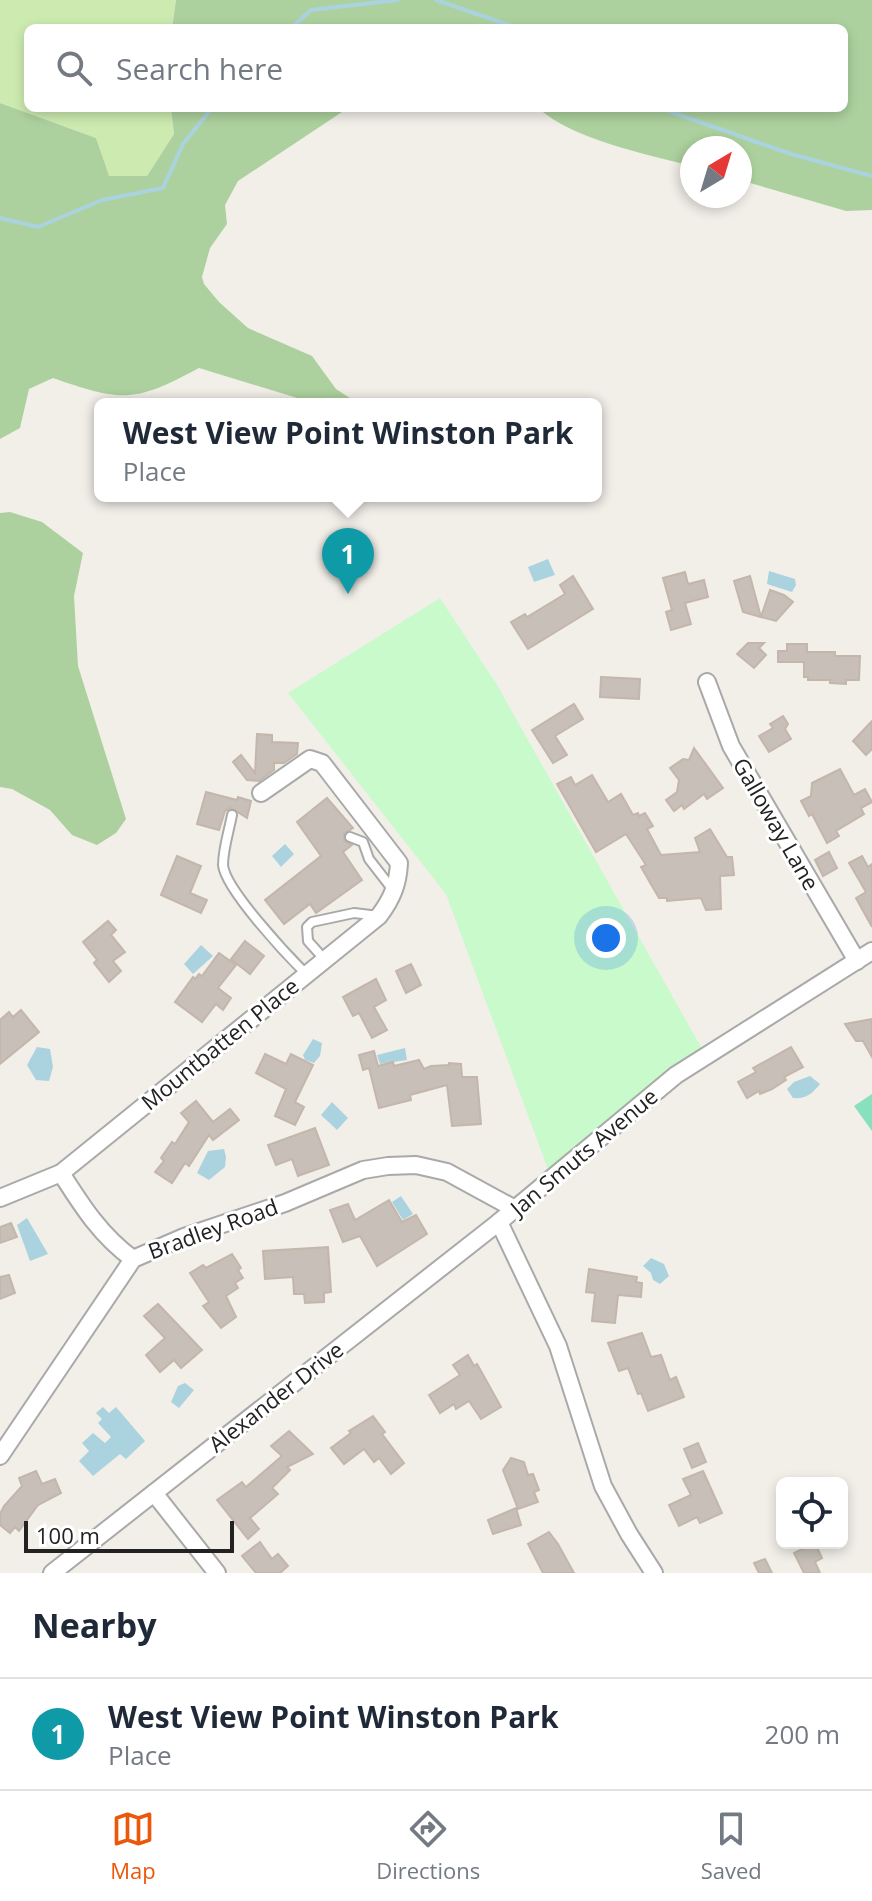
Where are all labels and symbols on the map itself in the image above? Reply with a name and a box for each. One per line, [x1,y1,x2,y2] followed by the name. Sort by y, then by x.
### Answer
[680,136,752,208] north arrow
[322,528,374,594] pin: 1
[727,752,827,895] street label: Galloway Lane
[586,918,626,958] your location
[134,970,304,1116] street label: Mountbatten Place
[502,1081,663,1223] street label: Jan Smuts Avenue
[144,1191,282,1265] street label: Bradley Road
[202,1334,349,1458] street label: Alexander Drive
[24,1517,234,1553] scale bar

